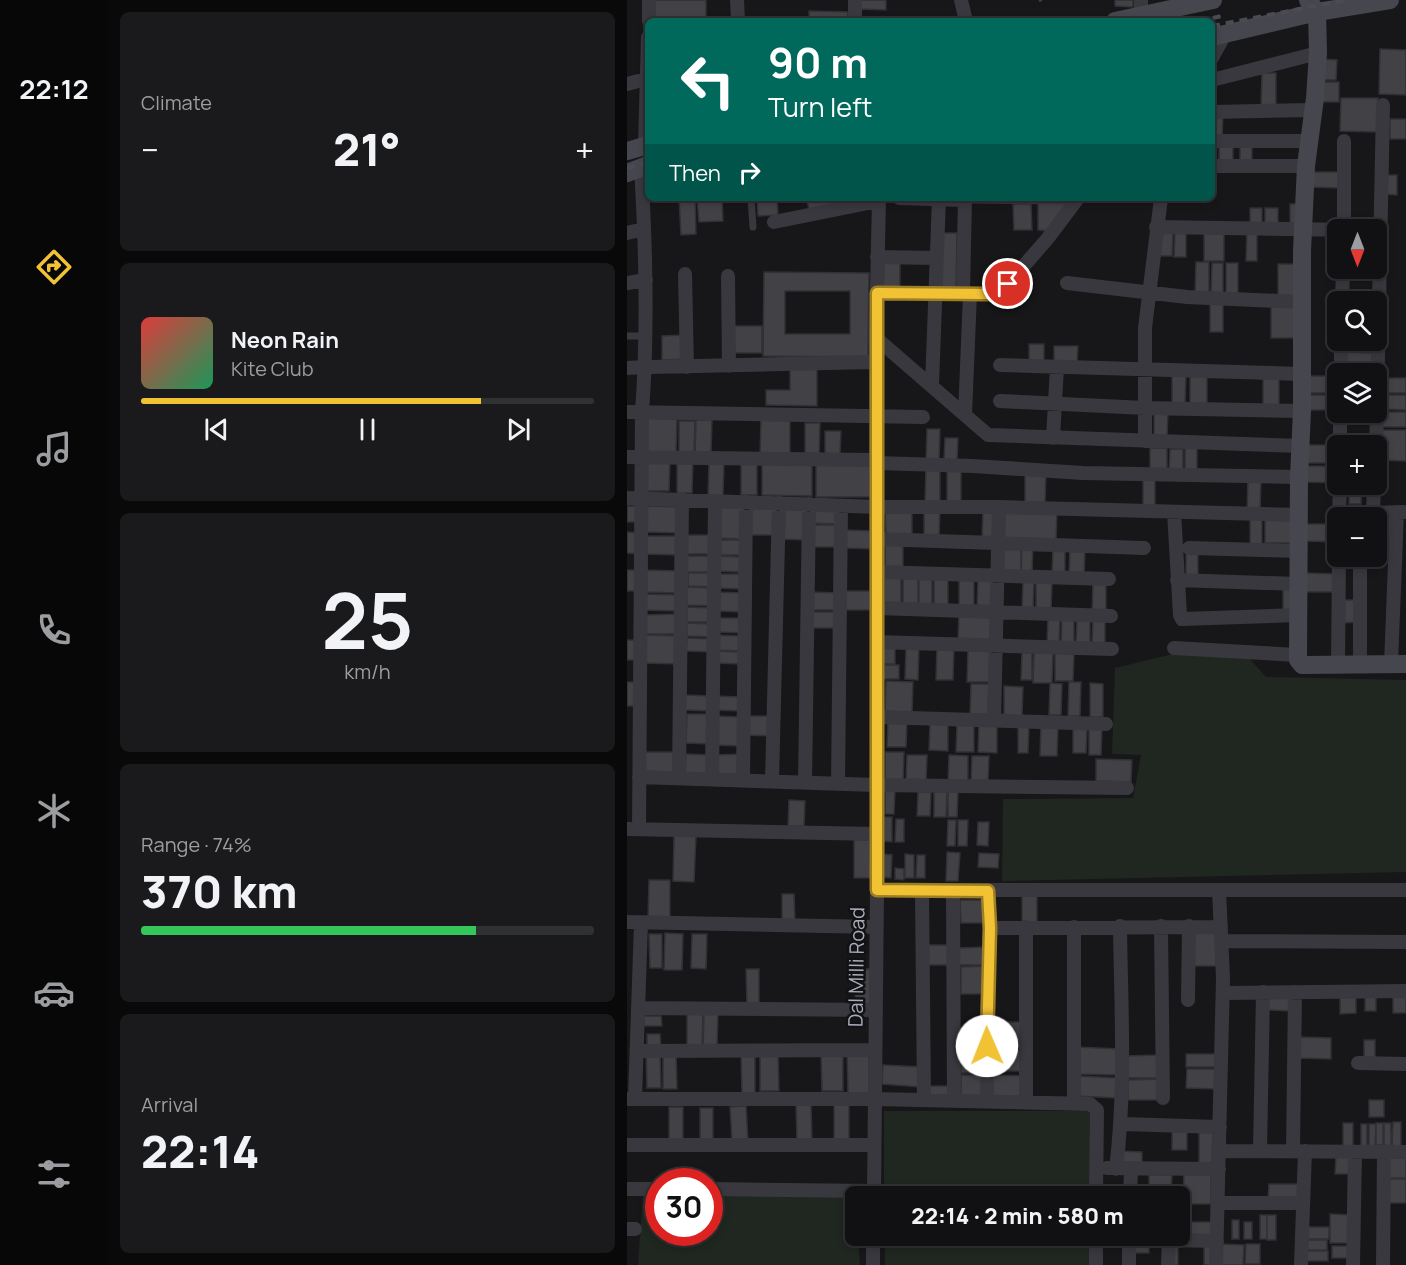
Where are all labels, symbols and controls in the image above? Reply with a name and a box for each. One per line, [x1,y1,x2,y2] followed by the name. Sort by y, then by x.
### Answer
[768,33,868,91] text: 90 m
[669,42,747,120] icon: left
[19,70,89,107] text: 22:12
[768,88,872,125] text: Turn left
[141,89,212,116] text: Climate
[333,118,401,180] text: 21°
[141,127,159,172] text: −
[575,127,594,172] text: +
[733,156,766,189] icon: right
[669,158,721,188] text: Then
[1327,219,1387,279] north arrow
[1327,219,1387,567] map controls
[33,246,75,288] icon: directions
[982,258,1033,309] pin
[991,267,1024,300] icon: arrive
[1327,291,1387,351] button: search
[231,325,339,355] text: Neon Rain
[231,355,314,382] text: Kite Club
[1327,363,1387,423] button: layers
[200,413,233,446] icon: previous
[351,413,384,446] icon: pause
[502,413,535,446] icon: next
[33,428,75,470] icon: music
[1327,435,1387,495] button: +
[1327,507,1387,567] button: −
[321,566,414,672] text: 25
[33,609,75,651] icon: phone
[344,658,391,685] text: km/h
[33,790,75,832] icon: climate
[141,831,252,858] text: Range · 74%
[141,860,297,922] text: 370 km
[841,907,871,1027] street label: Dal Milli Road
[33,972,75,1014] icon: car
[955,1014,1019,1078] position arrow
[141,1091,198,1118] text: Arrival
[141,1120,260,1182] text: 22:14
[33,1153,75,1195] icon: filters
[645,1168,723,1246] speed limit sign: 30
[911,1201,1124,1231] text: 22:14 · 2 min · 580 m

